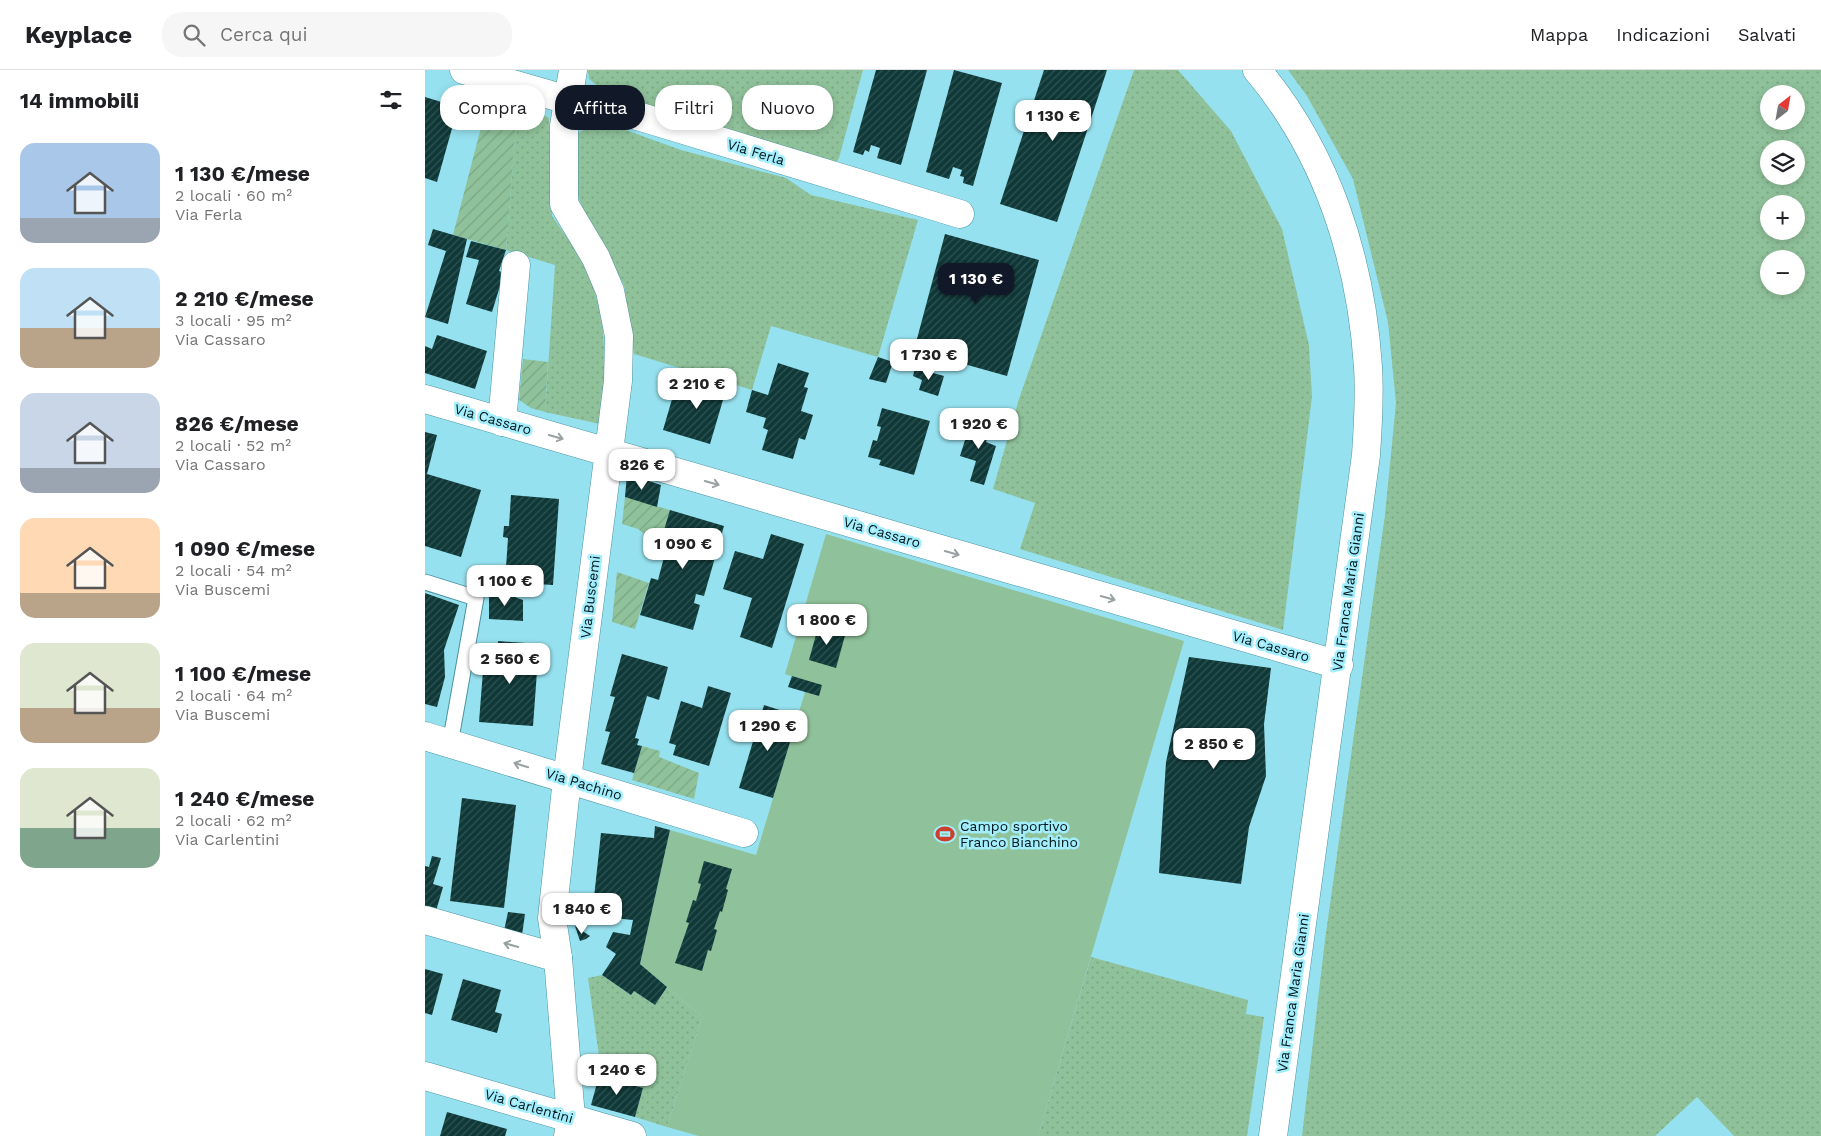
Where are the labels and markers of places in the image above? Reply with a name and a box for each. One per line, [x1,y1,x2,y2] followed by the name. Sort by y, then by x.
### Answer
[1007,100,1099,142] pin: 1 130 €
[930,262,1022,305] pin: 1 130 €
[883,338,975,381] pin: 1 730 €
[651,368,743,410] pin: 2 210 €
[933,408,1025,450] pin: 1 920 €
[607,448,677,491] pin: 826 €
[637,528,729,570] pin: 1 090 €
[459,564,551,607] pin: 1 100 €
[781,604,873,646] pin: 1 800 €
[464,642,556,685] pin: 2 560 €
[722,710,814,752] pin: 1 290 €
[1168,728,1260,770] pin: 2 850 €
[960,818,1078,850] place label: Campo sportivo Franco Bianchino
[934,823,956,845] sports icon: Campo sportivo Franco Bianchino
[536,892,628,935] pin: 1 840 €
[571,1054,663,1096] pin: 1 240 €

